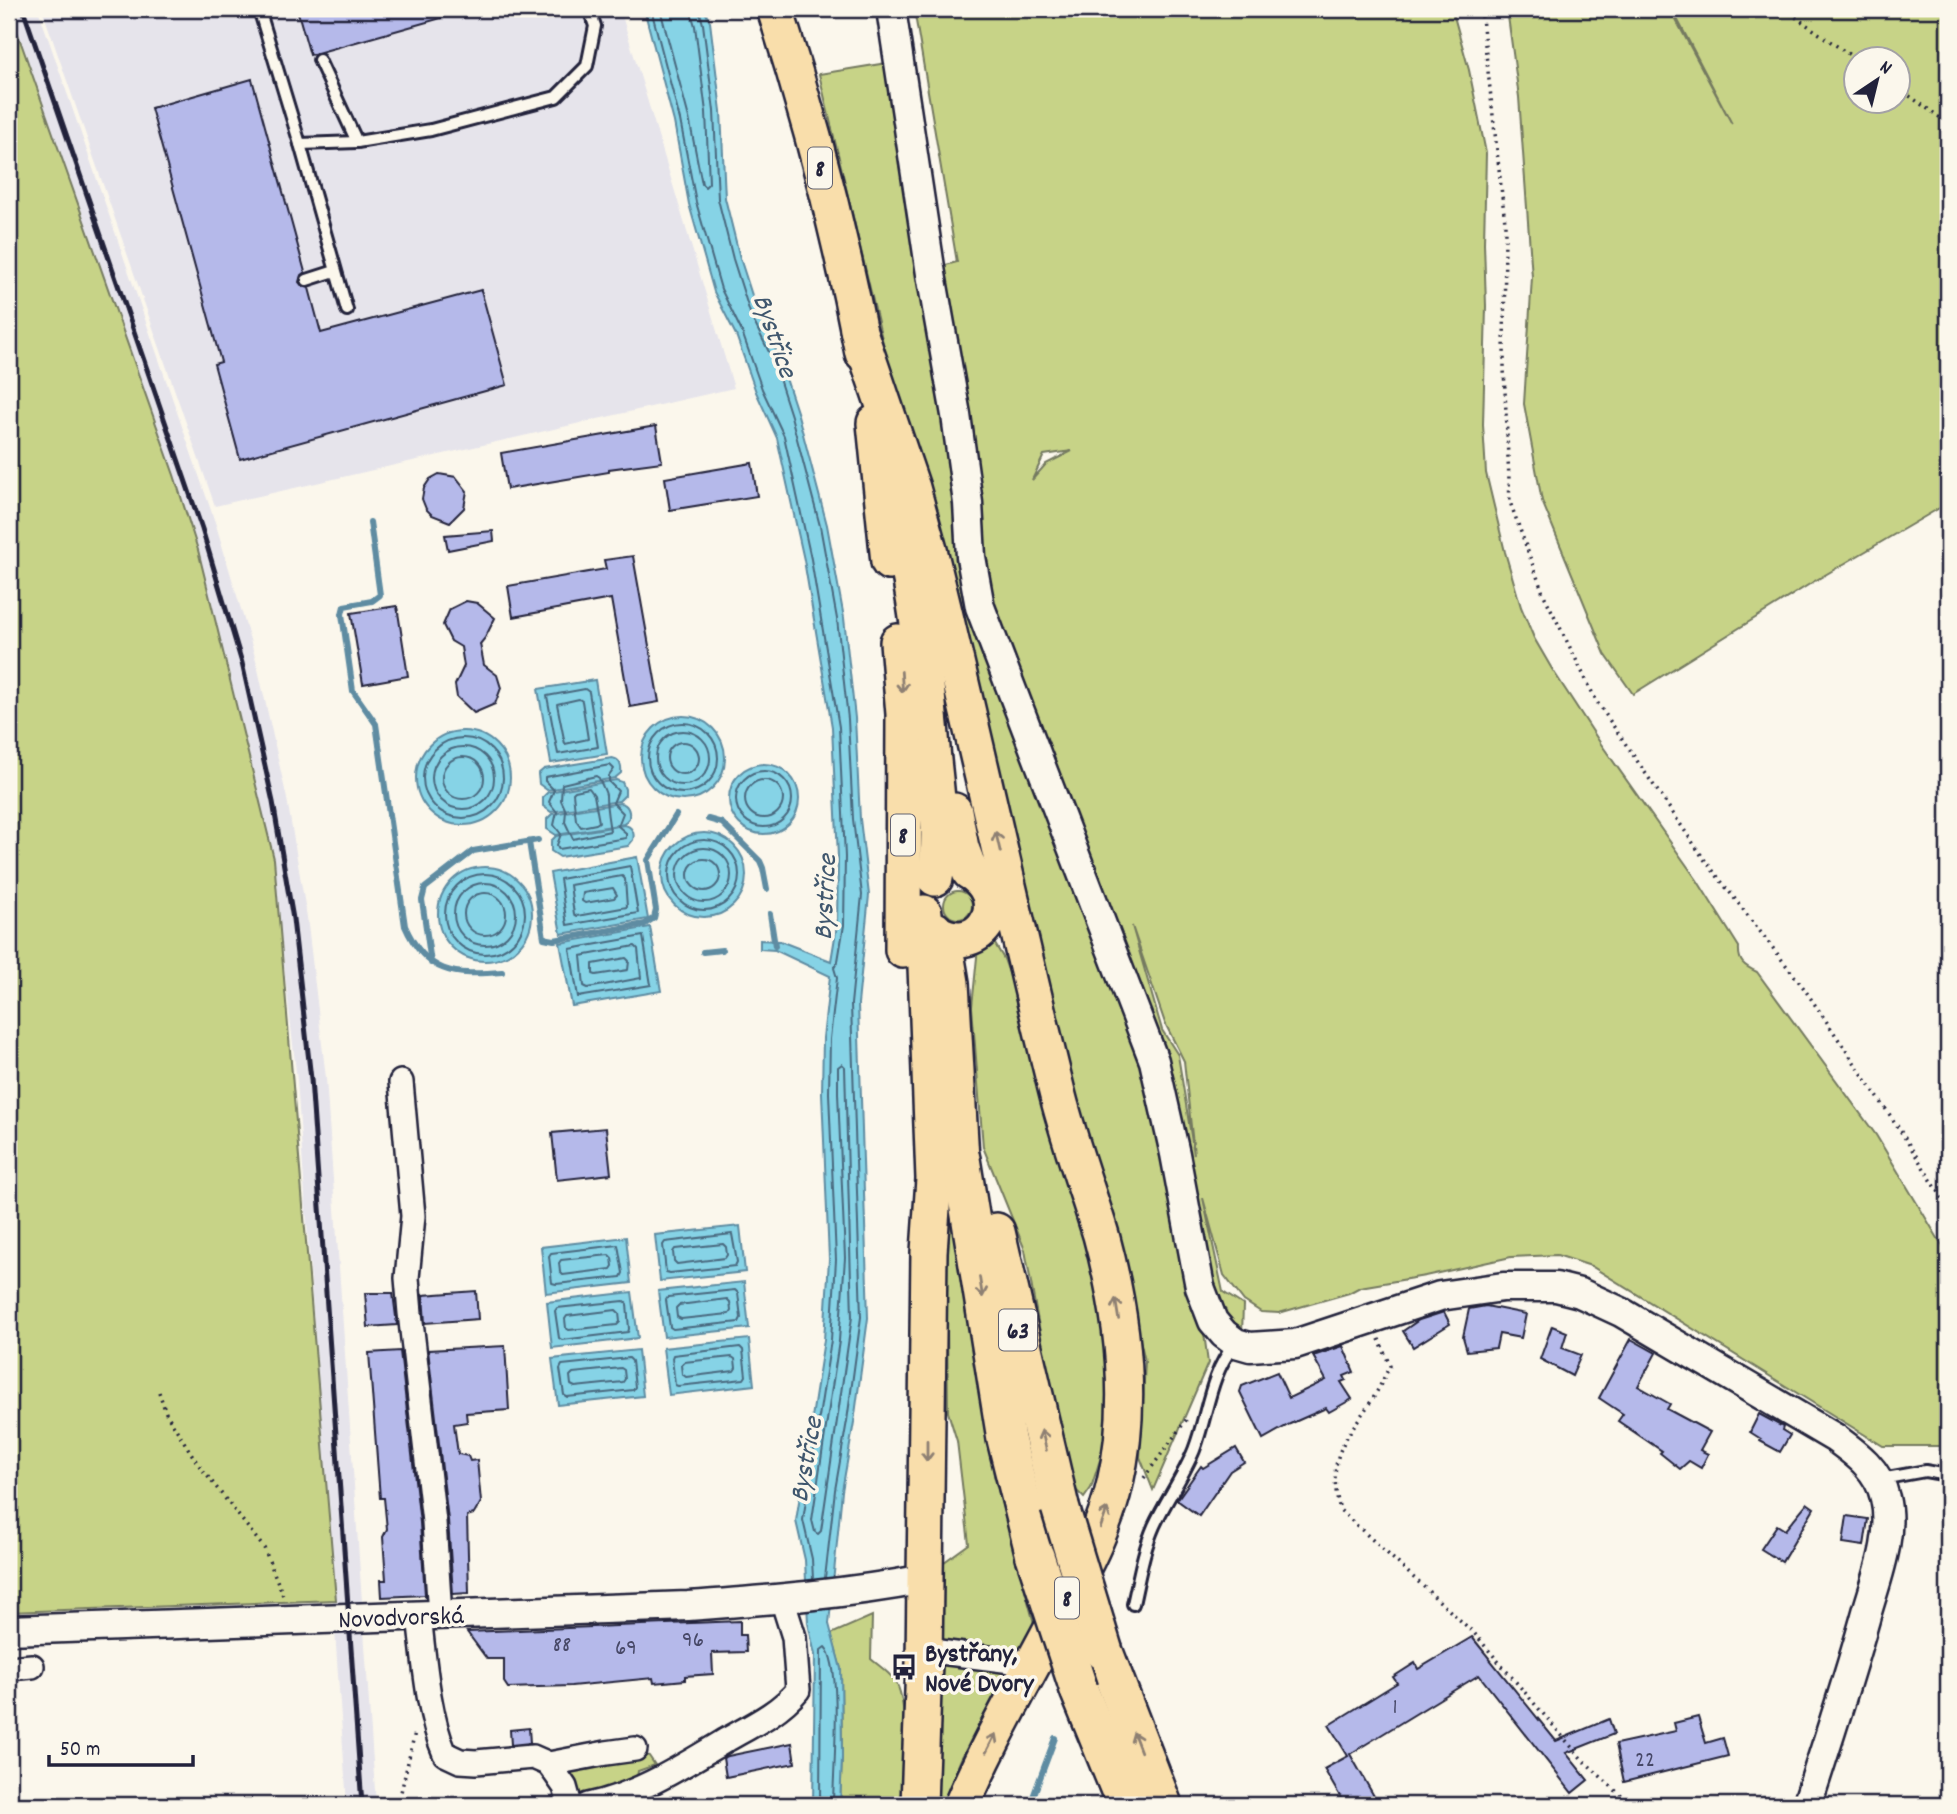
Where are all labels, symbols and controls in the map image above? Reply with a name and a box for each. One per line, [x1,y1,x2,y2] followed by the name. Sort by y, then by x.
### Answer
[1842,46,1912,116] north arrow
[1873,55,1896,83] text: N
[808,148,832,188] road number: 8
[739,290,806,385] water label: Bystřice
[895,670,908,693] one-way arrow
[891,814,915,856] road number: 8
[991,831,1004,854] one-way arrow
[806,852,850,941] water label: Bystřice
[975,1275,988,1298] one-way arrow
[1110,1299,1123,1321] one-way arrow
[999,1310,1037,1350] road number: 63
[782,1413,836,1506] water label: Bystřice
[1037,1429,1050,1452] one-way arrow
[920,1439,934,1462] one-way arrow
[1099,1508,1111,1530] one-way arrow
[1055,1578,1079,1618] road number: 8
[338,1599,465,1640] street label: Novodvorská
[682,1625,704,1658] house number: 96
[553,1630,571,1663] house number: 88
[615,1633,637,1666] house number: 69
[925,1637,1035,1704] place label: Bystřany, Nové Dvory
[889,1652,919,1682] bus stop icon: Bystřany, Nové Dvory
[1392,1692,1398,1725] house number: 1
[49,1723,192,1767] scale bar
[1130,1732,1142,1753] one-way arrow
[985,1733,999,1754] one-way arrow
[60,1736,100,1766] text: 50 m
[1635,1745,1655,1778] house number: 22

